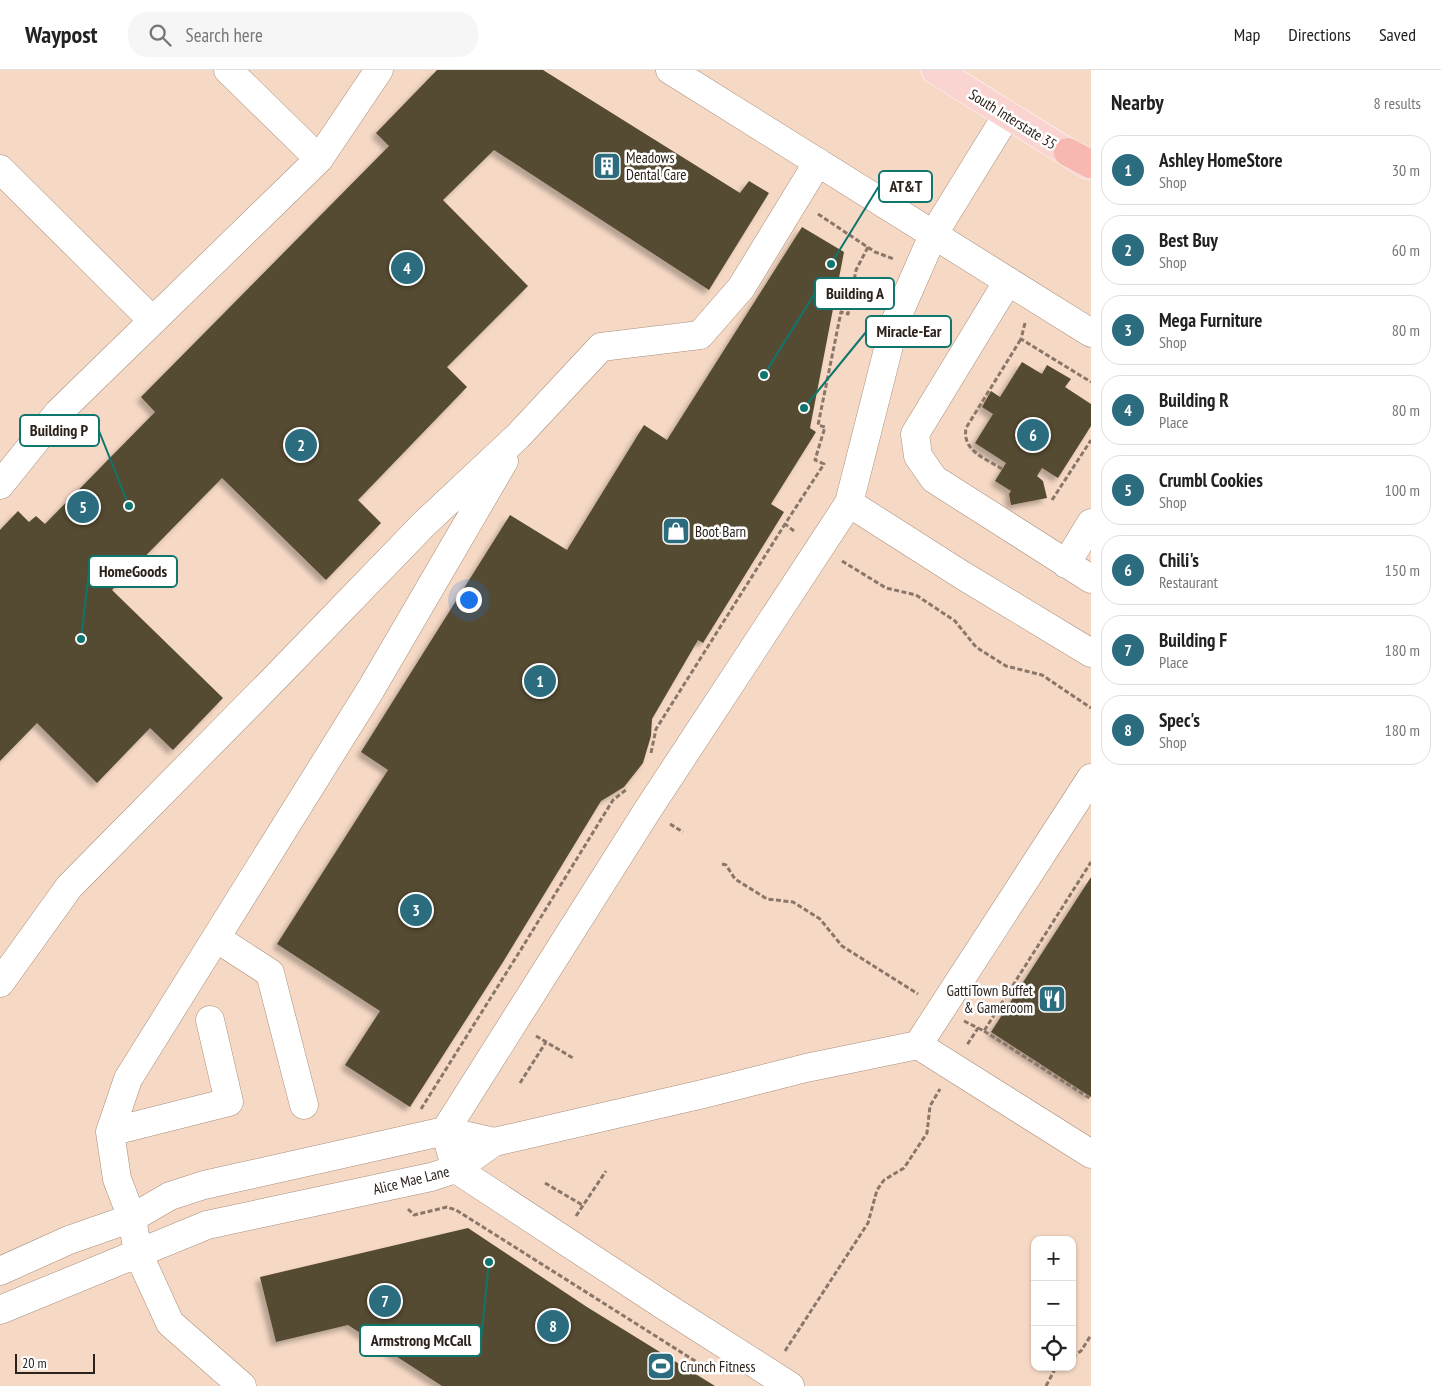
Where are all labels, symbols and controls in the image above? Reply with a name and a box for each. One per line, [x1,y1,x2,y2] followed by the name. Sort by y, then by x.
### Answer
[128,12,478,57] search box
[25,19,98,50] text: Waypost
[146,21,174,49] icon: search
[186,23,263,47] text: Search here
[1234,23,1260,46] text: Map
[1288,23,1351,46] text: Directions
[1379,23,1416,46] text: Saved
[966,85,1060,153] street label: South Interstate 35
[1111,89,1164,116] text: Nearby
[1374,93,1421,113] text: 8 results
[626,148,686,184] place label: Meadows Dental Care
[1159,148,1283,172] text: Ashley HomeStore
[592,151,622,181] building icon: Meadows Dental Care
[1124,160,1132,180] text: 1
[1392,160,1420,180] text: 30 m
[879,171,932,202] callout: AT&T
[1159,172,1187,192] text: Shop
[889,176,923,196] text: AT&T
[1159,228,1218,252] text: Best Buy
[1124,240,1132,260] text: 2
[1392,240,1420,260] text: 60 m
[391,249,423,287] pin: 4
[1159,252,1187,272] text: Shop
[815,278,894,309] callout: Building A
[826,283,885,303] text: Building A
[1159,308,1262,332] text: Mega Furniture
[866,316,951,347] callout: Miracle-Ear
[1124,320,1132,340] text: 3
[1392,320,1420,340] text: 80 m
[877,321,942,341] text: Miracle-Ear
[1159,332,1187,352] text: Shop
[1159,388,1229,412] text: Building R
[1124,400,1132,420] text: 4
[1392,400,1420,420] text: 80 m
[1159,412,1188,432] text: Place
[20,415,99,446] callout: Building P
[1017,416,1049,454] pin: 6
[30,420,89,440] text: Building P
[285,426,317,464] pin: 2
[1159,468,1263,492] text: Crumbl Cookies
[1124,480,1132,500] text: 5
[1385,480,1420,500] text: 100 m
[67,488,99,526] pin: 5
[1159,492,1187,512] text: Shop
[661,516,691,546] shop icon: Boot Barn
[695,522,746,541] place label: Boot Barn
[1159,548,1199,572] text: Chili's
[89,556,177,587] callout: HomeGoods
[1124,560,1132,580] text: 6
[1385,560,1420,580] text: 150 m
[99,561,167,581] text: HomeGoods
[1159,572,1218,592] text: Restaurant
[456,587,482,613] your location
[1159,628,1227,652] text: Building F
[1124,640,1132,660] text: 7
[1385,640,1420,660] text: 180 m
[1159,652,1188,672] text: Place
[524,662,556,700] pin: 1
[1159,708,1200,732] text: Spec's
[1124,720,1132,740] text: 8
[1385,720,1420,740] text: 180 m
[1159,732,1187,752] text: Shop
[400,891,432,929] pin: 3
[947,981,1033,1017] place label: GattiTown Buffet & Gameroom
[1037,984,1067,1014] restaurant icon: GattiTown Buffet & Gameroom
[371,1161,451,1199] street label: Alice Mae Lane
[1031,1236,1076,1371] map controls
[1031,1236,1076,1281] button: +
[1031,1281,1076,1326] button: −
[369,1282,401,1320] pin: 7
[537,1307,569,1345] pin: 8
[360,1325,481,1356] callout: Armstrong McCall
[1031,1326,1076,1371] button: locate
[370,1330,471,1350] text: Armstrong McCall
[15,1351,95,1374] scale bar
[646,1351,676,1381] sports icon: Crunch Fitness
[22,1354,47,1372] text: 20 m
[680,1357,756,1376] place label: Crunch Fitness

